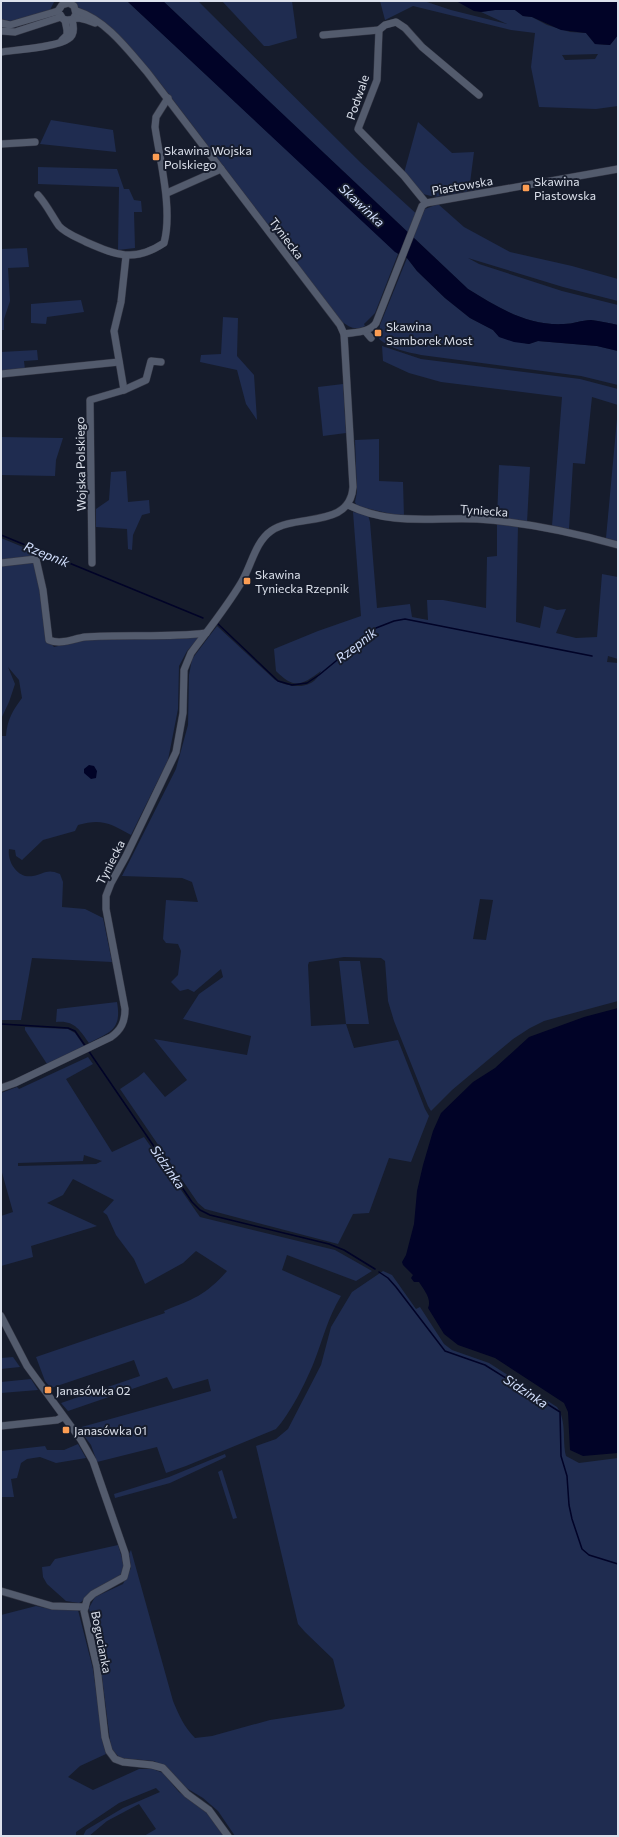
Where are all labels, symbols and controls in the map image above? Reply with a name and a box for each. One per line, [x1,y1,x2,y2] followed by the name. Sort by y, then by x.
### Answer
[343,73,371,121] street label: Podwale
[164,143,252,171] place label: Skawina Wojska Polskiego
[151,152,161,162] marker: Skawina Wojska Polskiego
[430,173,494,197] street label: Piastowska
[534,174,596,202] place label: Skawina Piastowska
[336,180,388,230] water label: Skawinka
[521,183,531,193] marker: Skawina Piastowska
[267,215,307,261] street label: Tyniecka
[386,319,473,347] place label: Skawina Samborek Most
[373,328,383,338] marker: Skawina Samborek Most
[72,417,88,511] street label: Wojska Polskiego
[460,501,508,519] street label: Tyniecka
[22,538,73,571] water label: Rzepnik
[255,567,350,595] place label: Skawina Tyniecka Rzepnik
[242,576,252,586] marker: Skawina Tyniecka Rzepnik
[332,623,380,666] water label: Rzepnik
[93,837,127,887] street label: Tyniecka
[147,1142,189,1192] water label: Sidzinka
[501,1371,551,1411] water label: Sidzinka
[56,1383,131,1398] place label: Janasówka 02
[43,1385,53,1395] marker: Janasówka 02
[74,1423,147,1438] place label: Janasówka 01
[61,1425,71,1435] marker: Janasówka 01
[89,1610,115,1674] street label: Bogucianka

